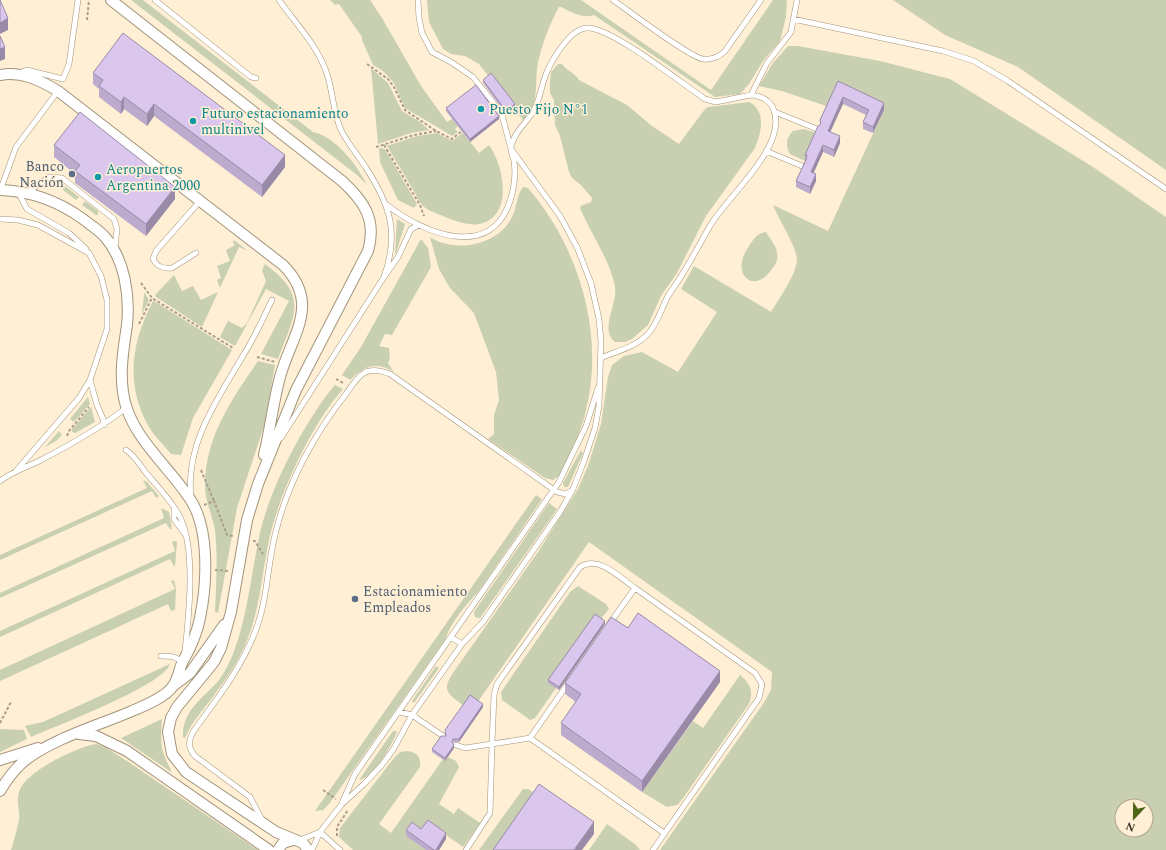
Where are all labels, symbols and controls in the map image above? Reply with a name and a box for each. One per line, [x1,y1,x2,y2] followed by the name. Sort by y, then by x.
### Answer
[489,99,588,120] place label: Puesto Fijo N°1
[201,103,349,140] place label: Futuro estacionamiento multinivel
[476,104,486,114] marker: Puesto Fijo N°1
[188,116,198,126] marker: Futuro estacionamiento multinivel
[19,156,64,193] place label: Banco Nación
[106,159,200,196] place label: Aeropuertos Argentina 2000
[67,169,77,179] marker: Banco Nación
[93,172,103,182] marker: Aeropuertos Argentina 2000
[363,581,467,618] place label: Estacionamiento Empleados
[350,594,360,604] marker: Estacionamiento Empleados
[1114,798,1154,838] north arrow
[1123,817,1138,836] text: N

